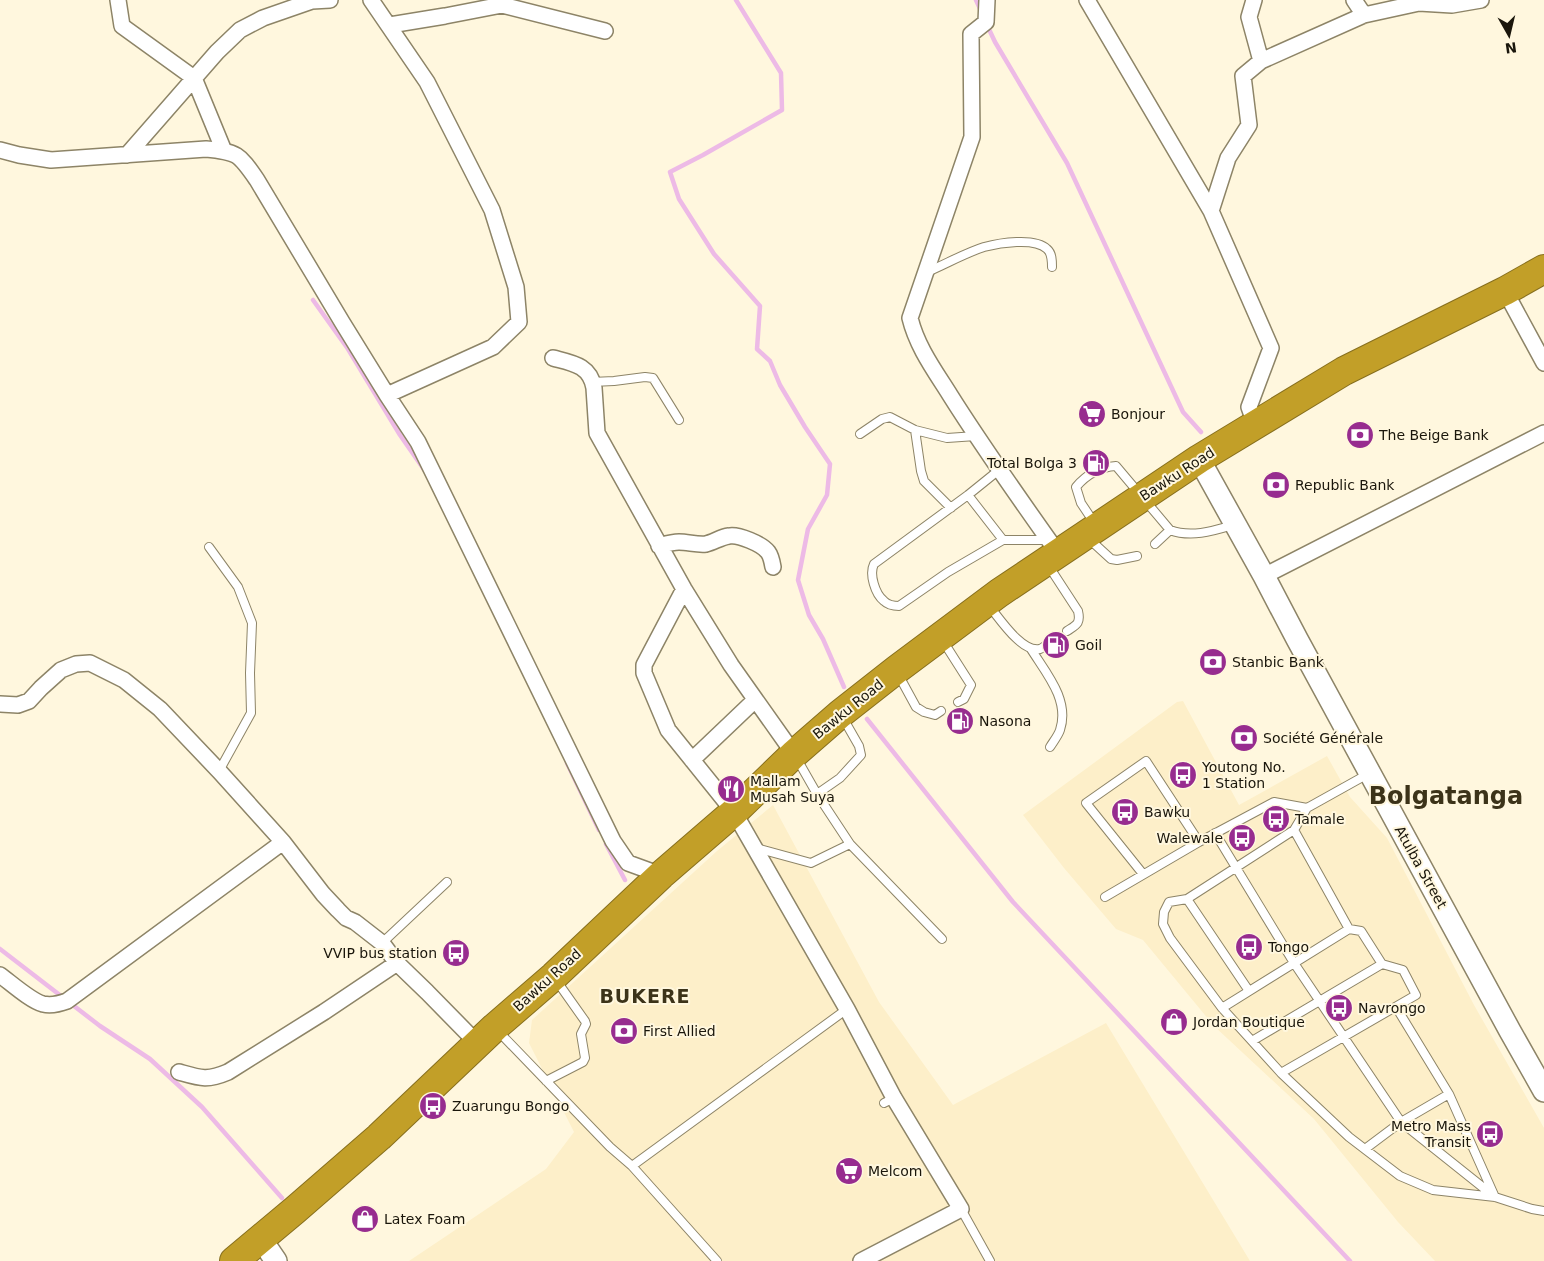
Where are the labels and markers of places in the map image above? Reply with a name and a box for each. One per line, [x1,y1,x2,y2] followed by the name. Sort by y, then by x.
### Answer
[1077,399,1107,429] supermarket icon: Bonjour
[1111,406,1165,422] place label: Bonjour
[1345,420,1375,450] bank icon: The Beige Bank
[1378,427,1490,443] place label: The Beige Bank
[1081,448,1111,478] fuel station icon: Total Bolga 3
[986,455,1077,471] place label: Total Bolga 3
[1261,470,1291,500] bank icon: Republic Bank
[1295,477,1395,493] place label: Republic Bank
[1041,630,1071,660] fuel station icon: Goil
[1075,637,1102,653] place label: Goil
[1198,647,1228,677] bank icon: Stanbic Bank
[1232,654,1325,670] place label: Stanbic Bank
[945,706,975,736] fuel station icon: Nasona
[979,713,1031,729] place label: Nasona
[1229,723,1259,753] bank icon: Société Générale
[1263,730,1383,746] place label: Société Générale
[1201,759,1286,791] place label: Youtong No. 1 Station
[1168,760,1198,790] bus stop icon: Youtong No. 1 Station
[750,773,835,805] place label: Mallam Musah Suya
[716,774,746,804] restaurant icon: Mallam Musah Suya
[1110,797,1140,827] bus stop icon: Bawku
[1144,804,1190,820] place label: Bawku
[1261,804,1291,834] bus stop icon: Tamale
[1294,811,1345,827] place label: Tamale
[1227,823,1257,853] bus stop icon: Walewale
[1156,830,1223,846] place label: Walewale
[1234,932,1264,962] bus stop icon: Tongo
[441,938,471,968] bus stop icon: VVIP bus station
[1267,939,1309,955] place label: Tongo
[323,945,437,961] place label: VVIP bus station
[1324,993,1354,1023] bus stop icon: Navrongo
[1358,1000,1426,1016] place label: Navrongo
[1159,1007,1189,1037] shop icon: Jordan Boutique
[1192,1014,1305,1030] place label: Jordan Boutique
[609,1016,639,1046] bank icon: First Allied
[643,1023,716,1039] place label: First Allied
[418,1091,448,1121] bus stop icon: Zuarungu Bongo
[452,1098,569,1114] place label: Zuarungu Bongo
[1391,1118,1472,1150] place label: Metro Mass Transit
[1475,1119,1505,1149] bus stop icon: Metro Mass Transit
[834,1156,864,1186] supermarket icon: Melcom
[868,1163,922,1179] place label: Melcom
[350,1204,380,1234] shop icon: Latex Foam
[384,1211,465,1227] place label: Latex Foam

